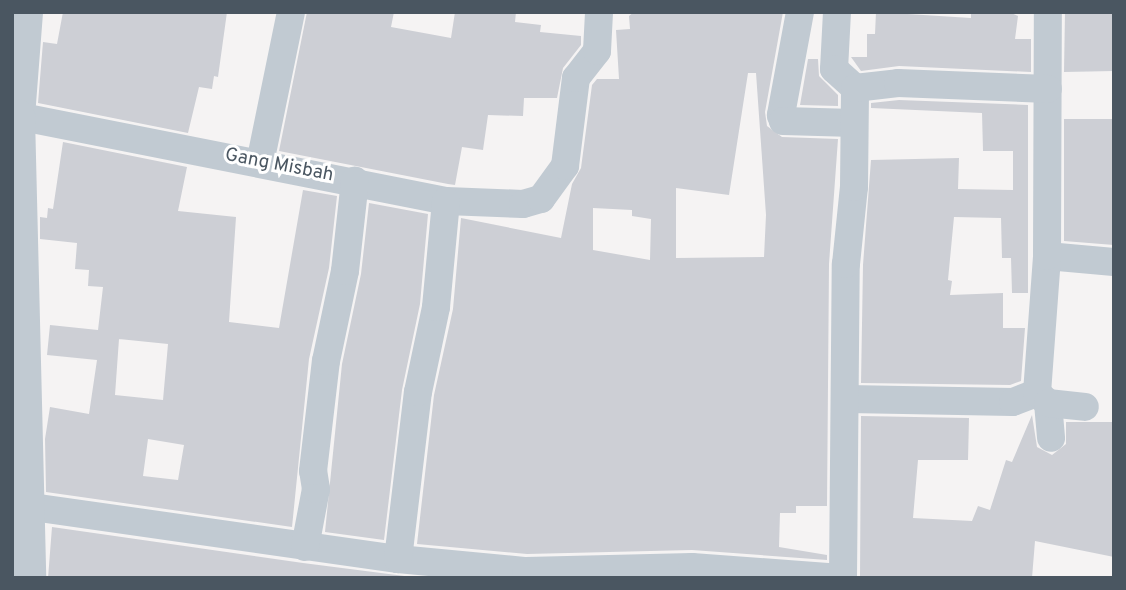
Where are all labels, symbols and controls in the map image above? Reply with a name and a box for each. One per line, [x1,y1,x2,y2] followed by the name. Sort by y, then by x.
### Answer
[223,144,335,188] street label: Gang Misbah

